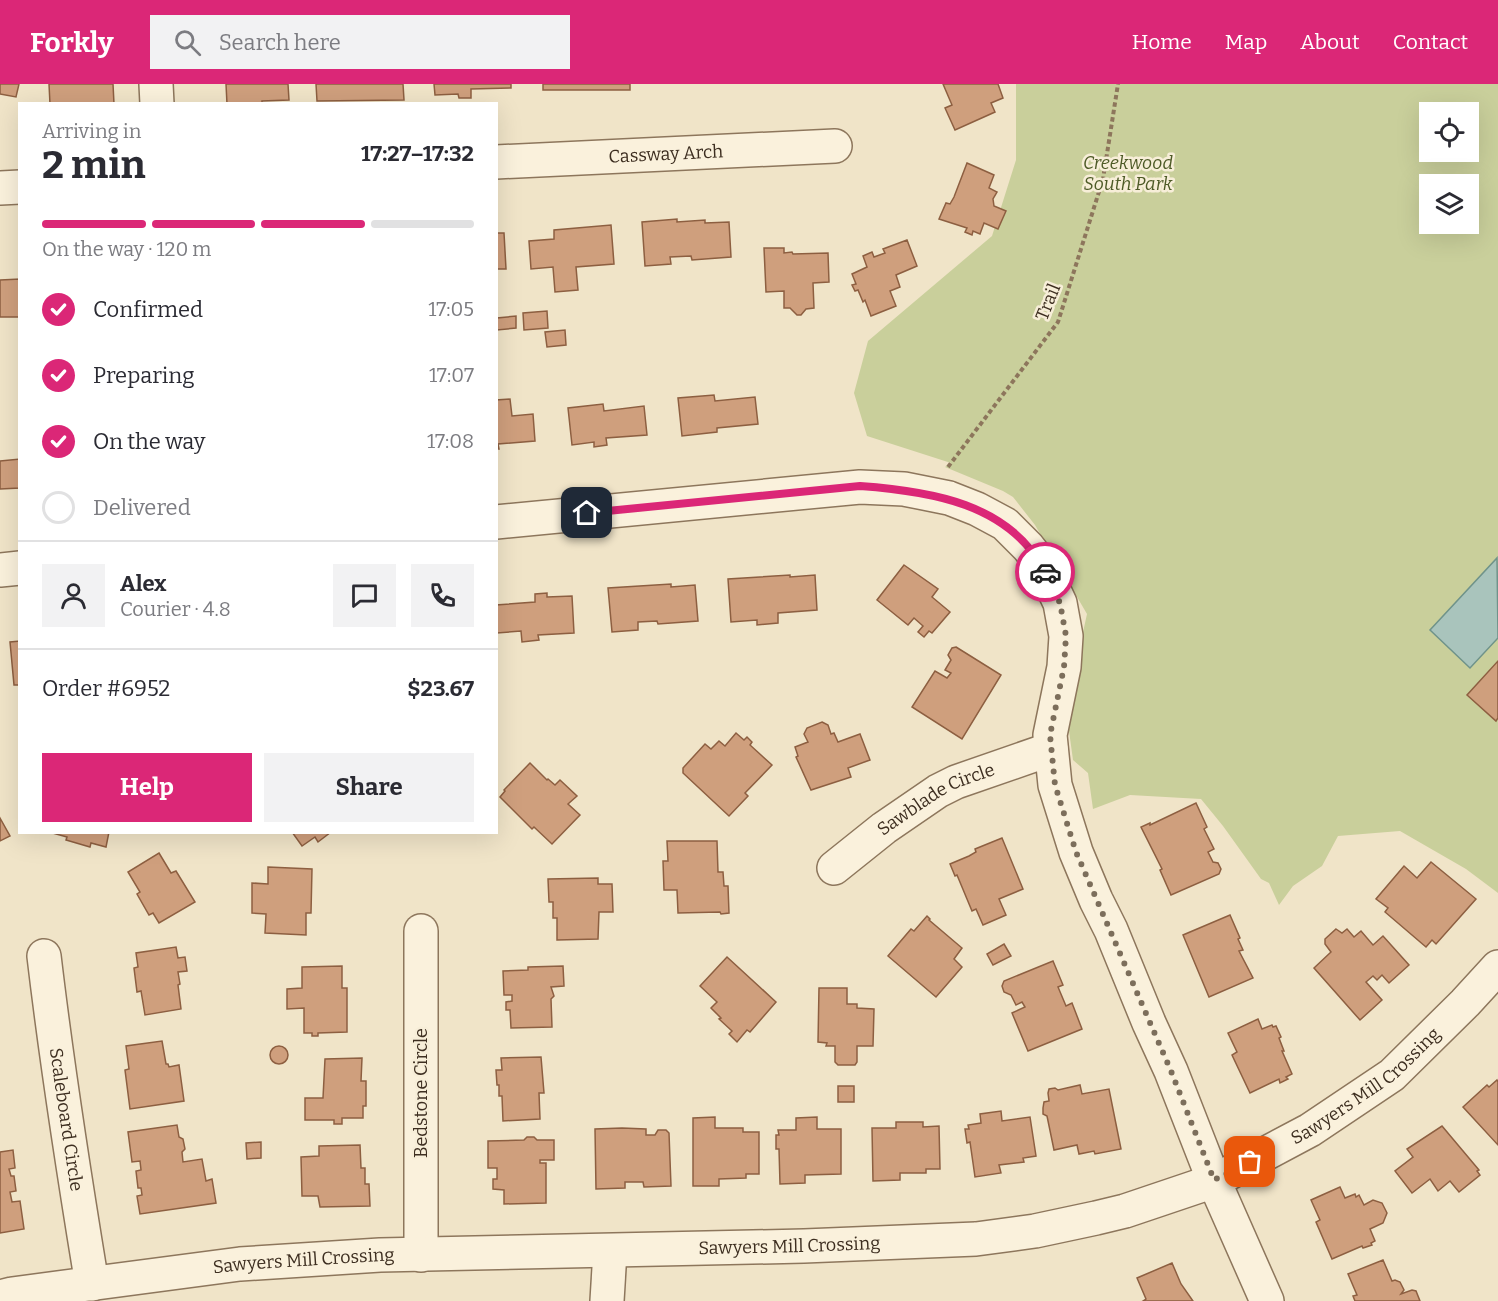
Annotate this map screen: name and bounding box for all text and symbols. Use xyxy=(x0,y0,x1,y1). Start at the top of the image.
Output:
search box xyxy=(150,15,570,69)
text: Forkly xyxy=(30,26,114,59)
icon: search xyxy=(171,26,204,59)
text: Search here xyxy=(219,29,341,56)
text: Home xyxy=(1132,29,1192,55)
text: Map xyxy=(1225,29,1267,55)
text: About xyxy=(1300,29,1360,55)
text: Contact xyxy=(1393,29,1468,55)
map controls xyxy=(1419,102,1479,234)
button: locate xyxy=(1419,102,1479,162)
text: Arriving in xyxy=(42,119,141,143)
text: 17:27–17:32 xyxy=(361,140,474,167)
street label: Cassway Arch xyxy=(608,140,724,168)
text: 2 min xyxy=(42,142,146,188)
park label: Creekwood South Park xyxy=(1083,152,1173,195)
button: layers xyxy=(1419,174,1479,234)
text: On the way · 120 m xyxy=(42,237,211,261)
street label: Trail xyxy=(1031,280,1065,324)
icon: check xyxy=(42,293,75,326)
text: Confirmed xyxy=(93,296,203,323)
text: 17:05 xyxy=(428,297,474,321)
icon: check xyxy=(42,359,75,392)
text: Preparing xyxy=(93,362,195,389)
text: 17:07 xyxy=(429,363,474,387)
icon: check xyxy=(42,425,75,458)
text: On the way xyxy=(93,428,205,455)
text: 17:08 xyxy=(427,429,474,453)
pin xyxy=(561,487,612,538)
text: Delivered xyxy=(93,494,191,521)
icon: home xyxy=(570,496,603,529)
courier xyxy=(1015,542,1075,602)
icon: car xyxy=(1029,556,1062,589)
button: person xyxy=(42,564,105,627)
button: chat xyxy=(333,564,396,627)
button: phone xyxy=(411,564,474,627)
text: Alex xyxy=(120,570,166,597)
text: Courier · 4.8 xyxy=(120,597,231,621)
text: Order #6952 xyxy=(42,675,170,702)
text: $23.67 xyxy=(407,675,474,702)
button: Help xyxy=(42,753,252,822)
button: Share xyxy=(264,753,474,822)
street label: Sawblade Circle xyxy=(873,758,997,840)
street label: Sawyers Mill Crossing xyxy=(1287,1023,1445,1149)
street label: Bedstone Circle xyxy=(410,1028,432,1158)
street label: Scaleboard Circle xyxy=(45,1046,88,1193)
pin xyxy=(1224,1136,1275,1187)
icon: bag xyxy=(1233,1145,1266,1178)
street label: Sawyers Mill Crossing xyxy=(698,1232,881,1259)
street label: Sawyers Mill Crossing xyxy=(211,1244,395,1278)

